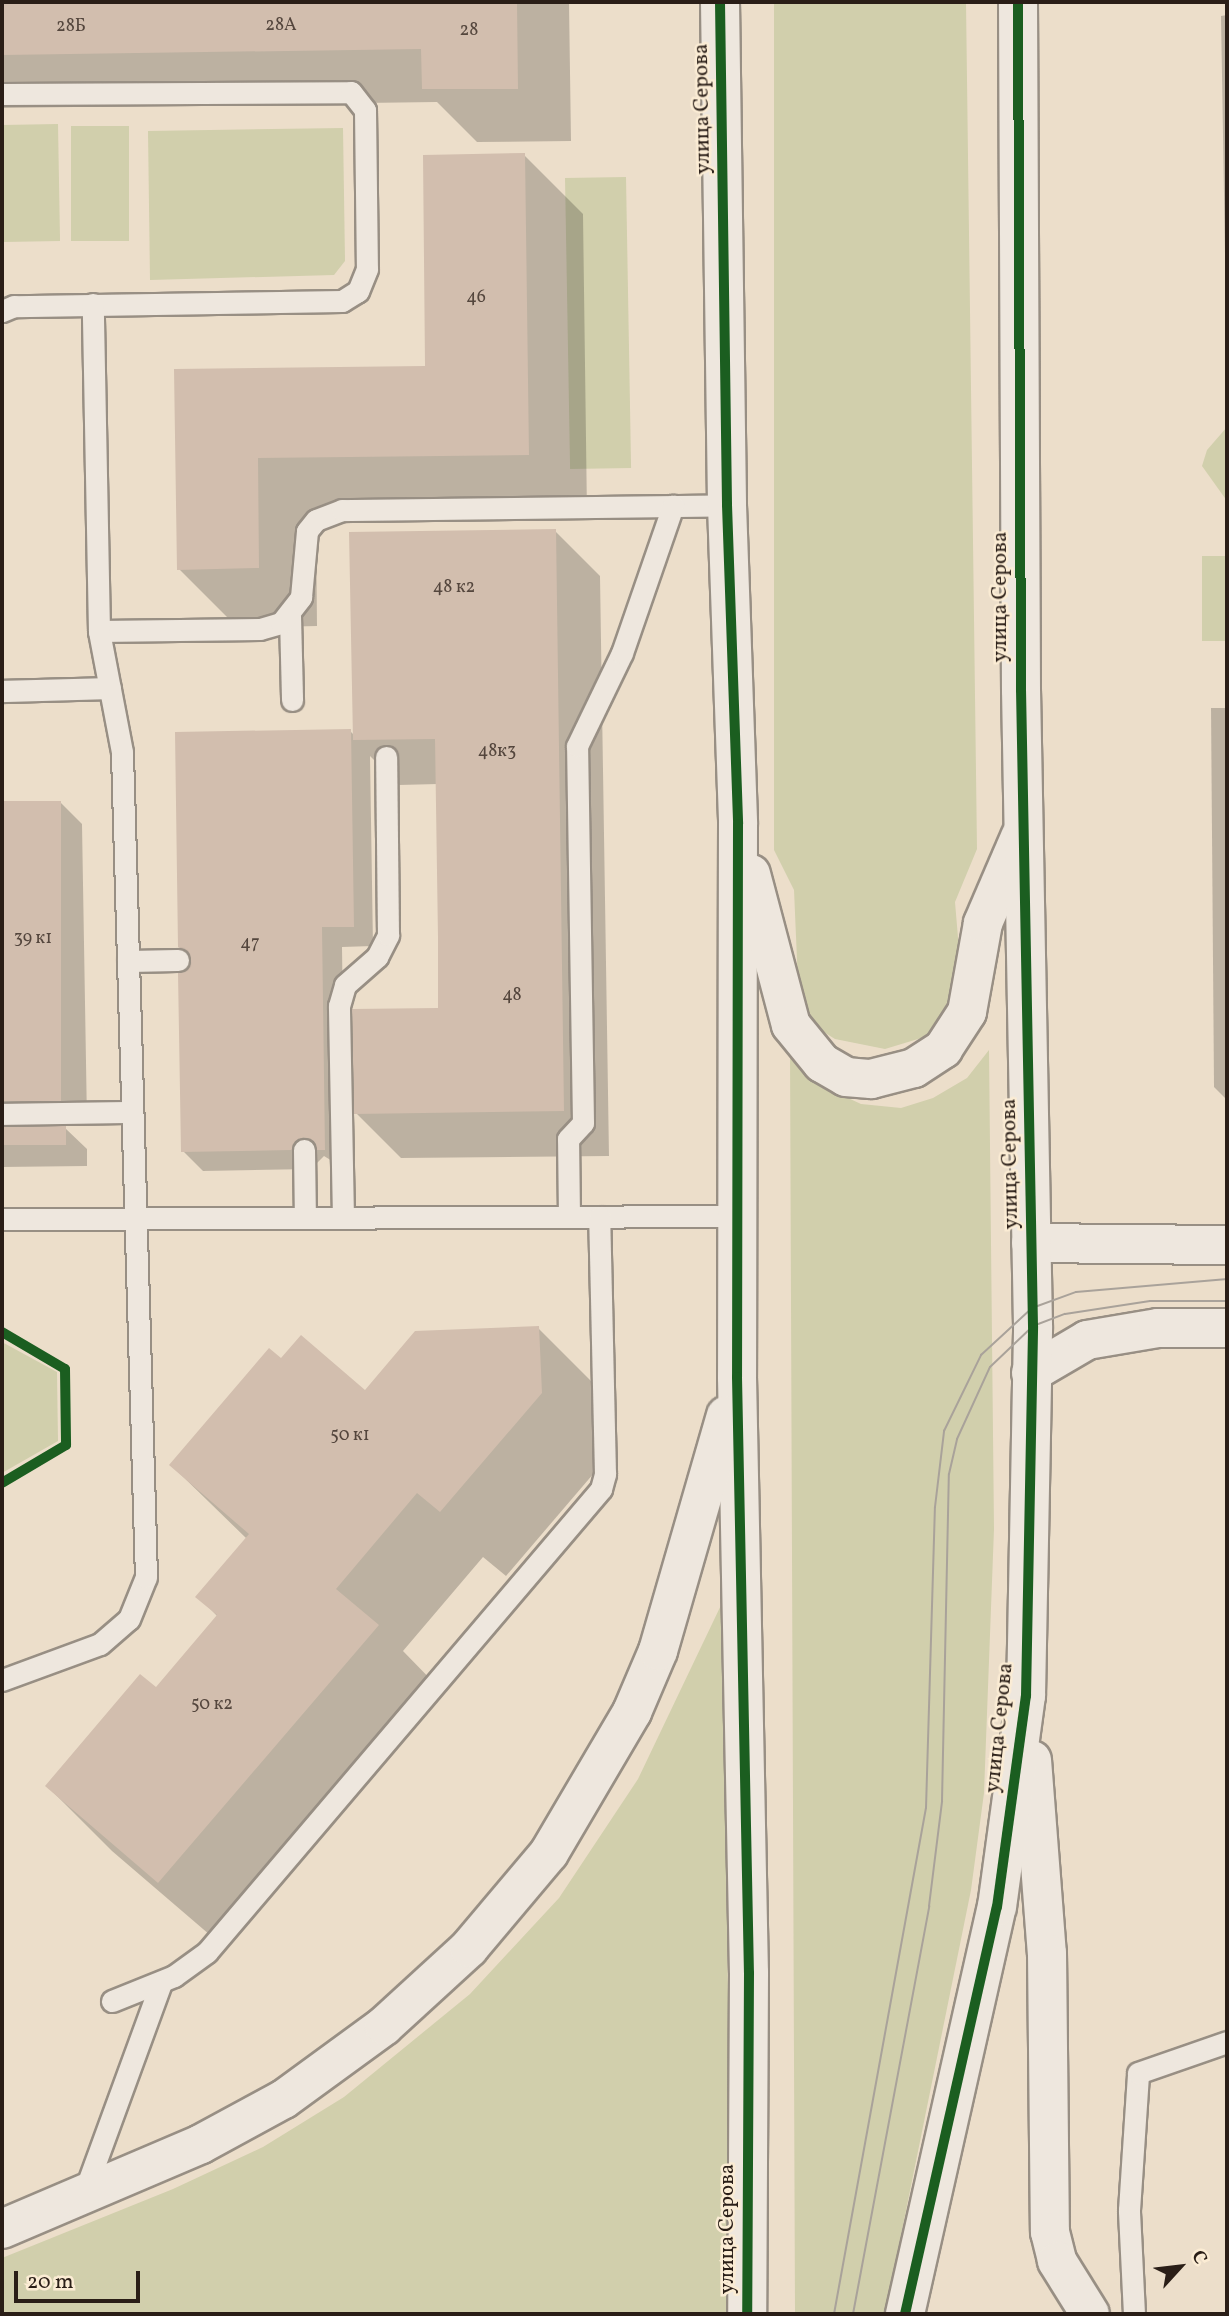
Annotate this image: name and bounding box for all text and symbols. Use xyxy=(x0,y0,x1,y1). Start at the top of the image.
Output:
house number: 28А xyxy=(265,15,297,37)
house number: 28Б xyxy=(56,16,86,38)
house number: 28 xyxy=(460,20,478,42)
street label: улица Серова xyxy=(689,43,717,175)
house number: 46 xyxy=(466,287,486,309)
street label: улица Серова xyxy=(988,532,1014,662)
house number: 48 к2 xyxy=(433,577,475,599)
house number: 48к3 xyxy=(478,741,516,763)
house number: 39 к1 xyxy=(14,928,52,950)
house number: 47 xyxy=(240,933,260,955)
house number: 48 xyxy=(502,985,522,1007)
street label: улица Серова xyxy=(997,1098,1025,1230)
house number: 50 к1 xyxy=(330,1425,370,1447)
street label: улица Серова xyxy=(981,1662,1019,1794)
house number: 50 к2 xyxy=(191,1694,233,1716)
street label: улица Серова xyxy=(715,2164,741,2294)
north arrow xyxy=(1145,2232,1215,2302)
text: С xyxy=(1184,2246,1213,2269)
scale bar xyxy=(18,2256,144,2300)
text: 20 m xyxy=(27,2268,73,2297)

